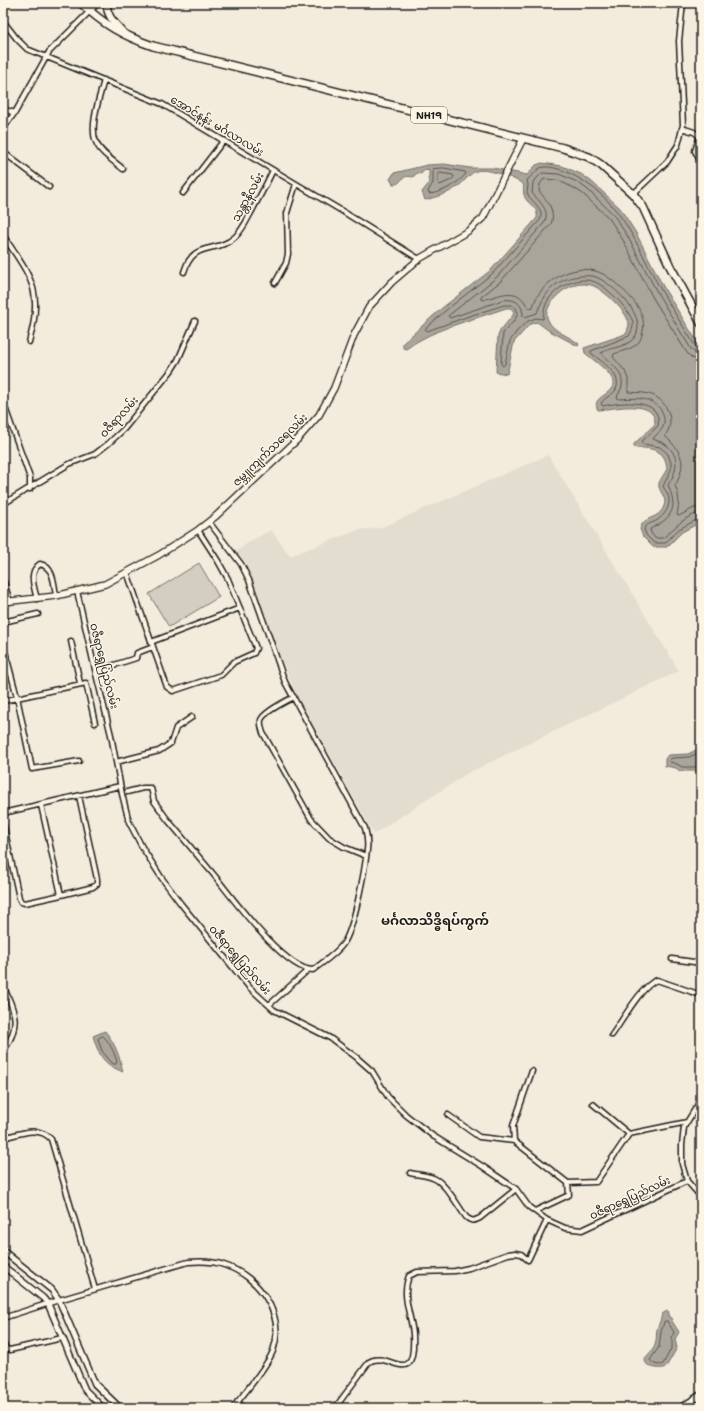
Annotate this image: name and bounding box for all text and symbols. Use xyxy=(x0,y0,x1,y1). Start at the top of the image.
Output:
street label: အောင်နန်း မင်္ဂလာလမ်း xyxy=(167,92,267,161)
road number: NH19 xyxy=(411,107,447,123)
street label: သန္တာနီလမ်း xyxy=(228,169,269,225)
street label: ဝဇီရာလမ်း xyxy=(96,393,143,442)
street label: ဇမ္ဘူကျက်သရေလမ်း xyxy=(229,410,312,490)
street label: ဝဇီရာရွှေပြည်လမ်း xyxy=(85,622,122,711)
district label: မင်္ဂလာသိဒ္ဓိရပ်ကွက် xyxy=(381,911,489,931)
street label: ဝဇီရာရွှေပြည်လမ်း xyxy=(205,922,275,999)
street label: ဝဇီရာရွှေပြည်လမ်း xyxy=(587,1173,673,1224)

